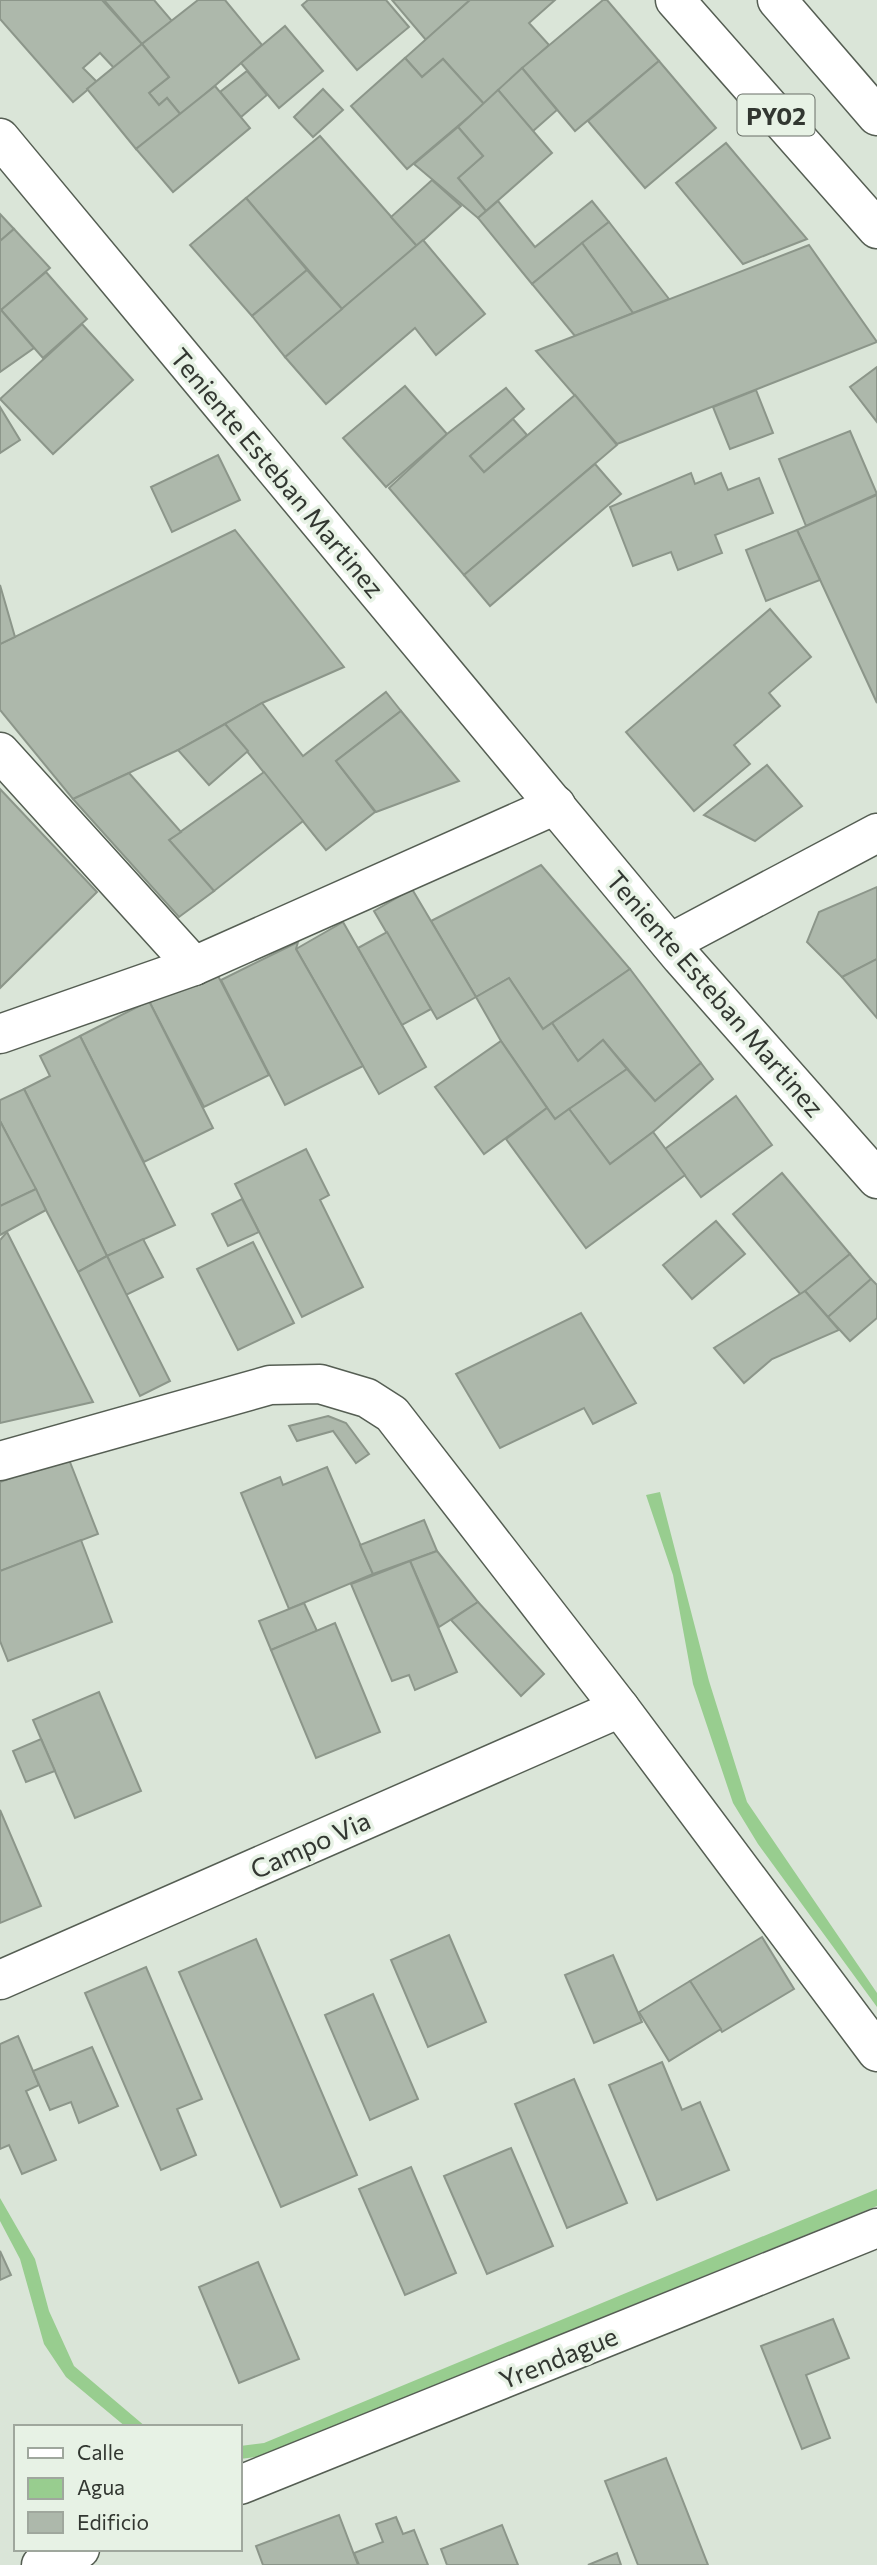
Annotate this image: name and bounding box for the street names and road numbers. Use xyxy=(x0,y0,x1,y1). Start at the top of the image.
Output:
road number: PY02 xyxy=(738,94,814,135)
street label: Teniente Esteban Martinez xyxy=(165,341,391,603)
street label: Teniente Esteban Martinez xyxy=(601,864,831,1122)
street label: Campo Via xyxy=(245,1804,375,1884)
street label: Yrendague xyxy=(494,2319,622,2395)

